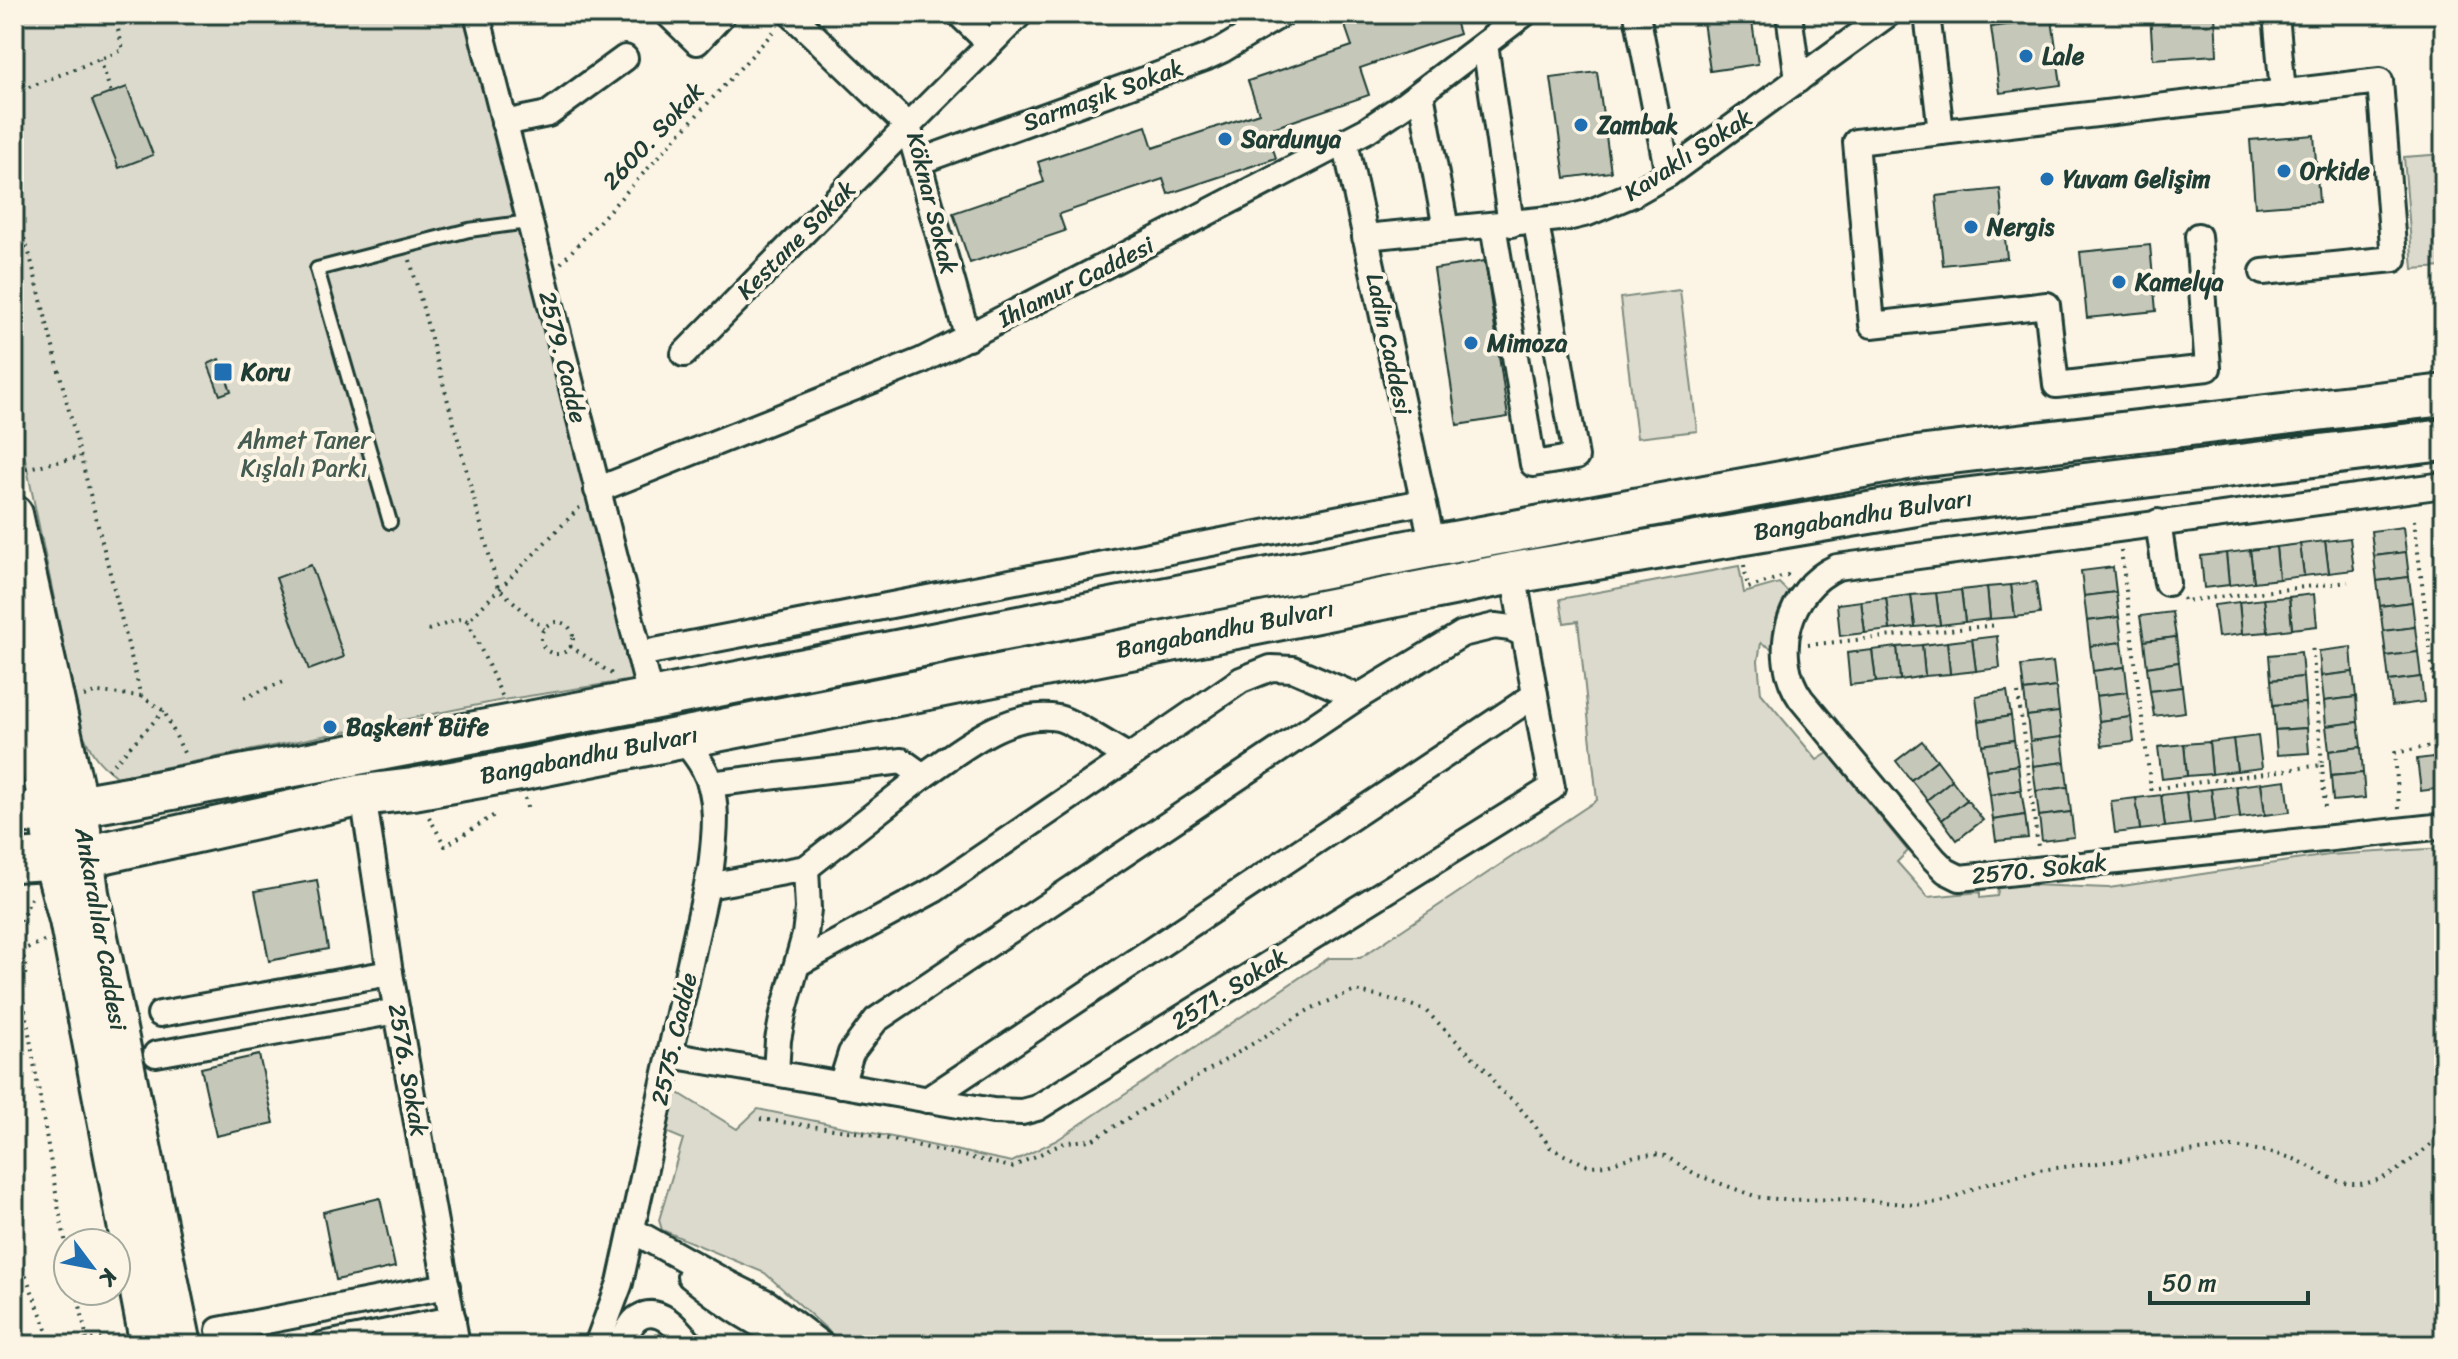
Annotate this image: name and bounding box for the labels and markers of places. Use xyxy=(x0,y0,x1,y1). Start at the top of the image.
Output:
place label: Lale xyxy=(2042,35,2085,77)
marker: Lale xyxy=(2017,47,2035,65)
place label: Zambak xyxy=(1596,104,1678,146)
marker: Zambak xyxy=(1572,116,1590,134)
place label: Sardunya xyxy=(1240,118,1342,160)
marker: Sardunya xyxy=(1216,130,1234,148)
place label: Orkide xyxy=(2300,150,2370,192)
place label: Yuvam Gelişim xyxy=(2063,158,2211,200)
marker: Orkide xyxy=(2275,162,2293,180)
marker: Yuvam Gelişim xyxy=(2038,170,2056,188)
place label: Nergis xyxy=(1986,206,2056,248)
marker: Nergis xyxy=(1962,218,1980,236)
place label: Kamelya xyxy=(2134,261,2225,303)
marker: Kamelya xyxy=(2110,273,2128,291)
place label: Mimoza xyxy=(1486,322,1568,364)
marker: Mimoza xyxy=(1462,334,1480,352)
place label: Koru xyxy=(240,351,292,393)
marker: Koru xyxy=(212,361,234,383)
place label: Başkent Büfe xyxy=(346,706,490,748)
marker: Başkent Büfe xyxy=(321,718,339,736)

